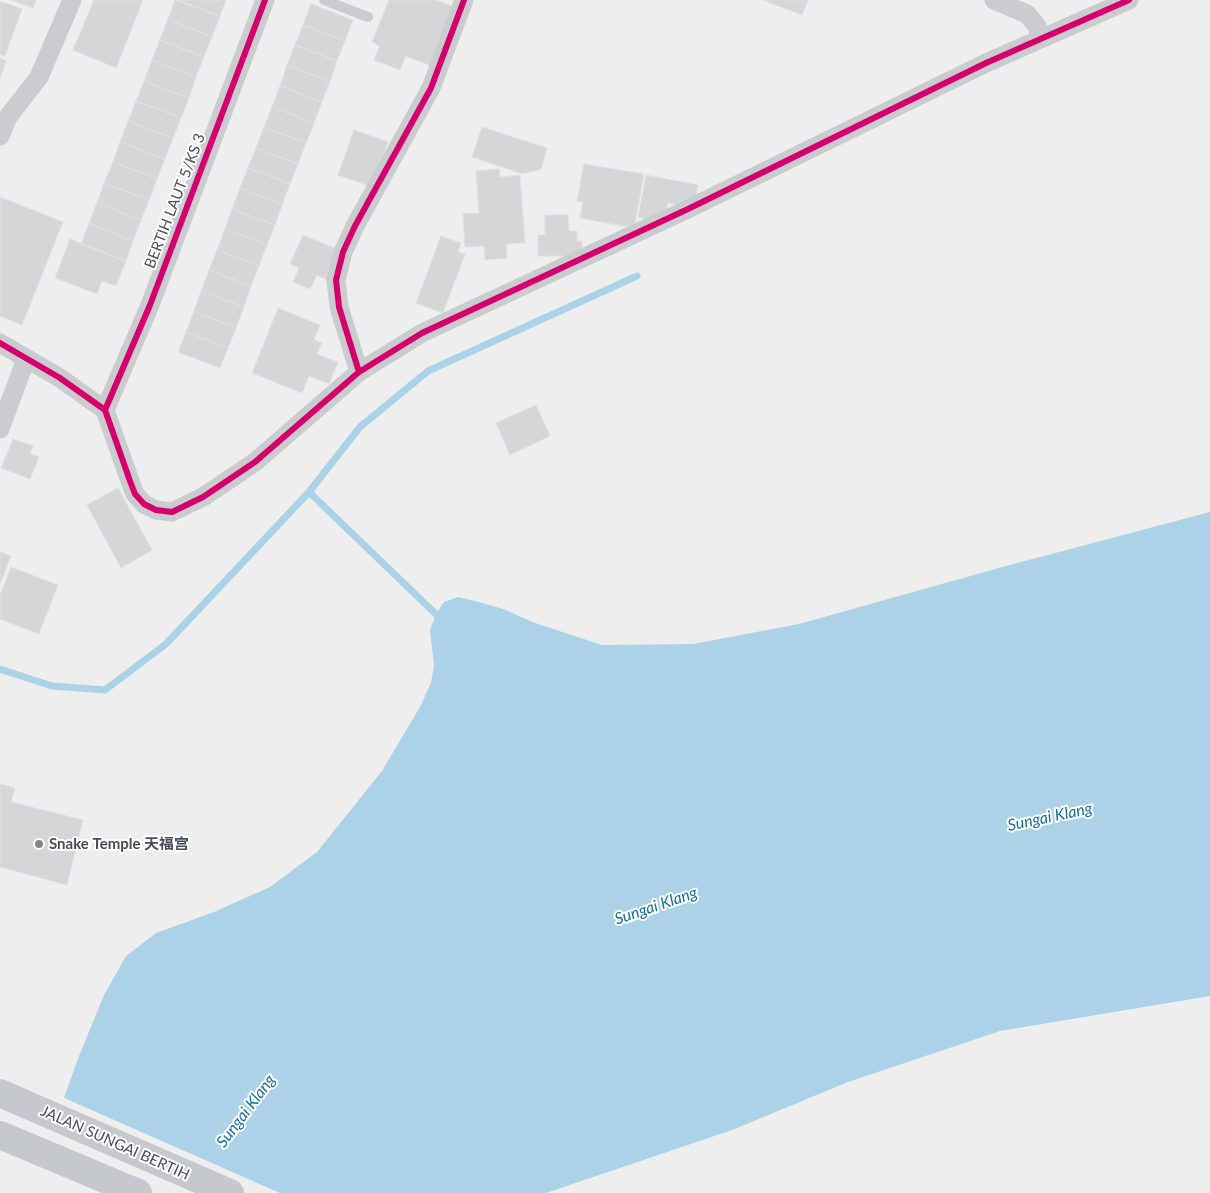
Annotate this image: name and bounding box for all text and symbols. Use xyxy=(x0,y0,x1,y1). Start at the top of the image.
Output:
street label: BERTIH LAUT 5/KS 3 xyxy=(141,131,209,271)
water label: Sungai Klang xyxy=(1006,799,1094,835)
place label: Snake Temple 天福宫 xyxy=(49,835,189,853)
marker: Snake Temple 天福宫 xyxy=(33,838,45,850)
water label: Sungai Klang xyxy=(612,883,700,929)
water label: Sungai Klang xyxy=(212,1071,280,1151)
street label: JALAN SUNGAI BERTIH xyxy=(38,1102,192,1184)

